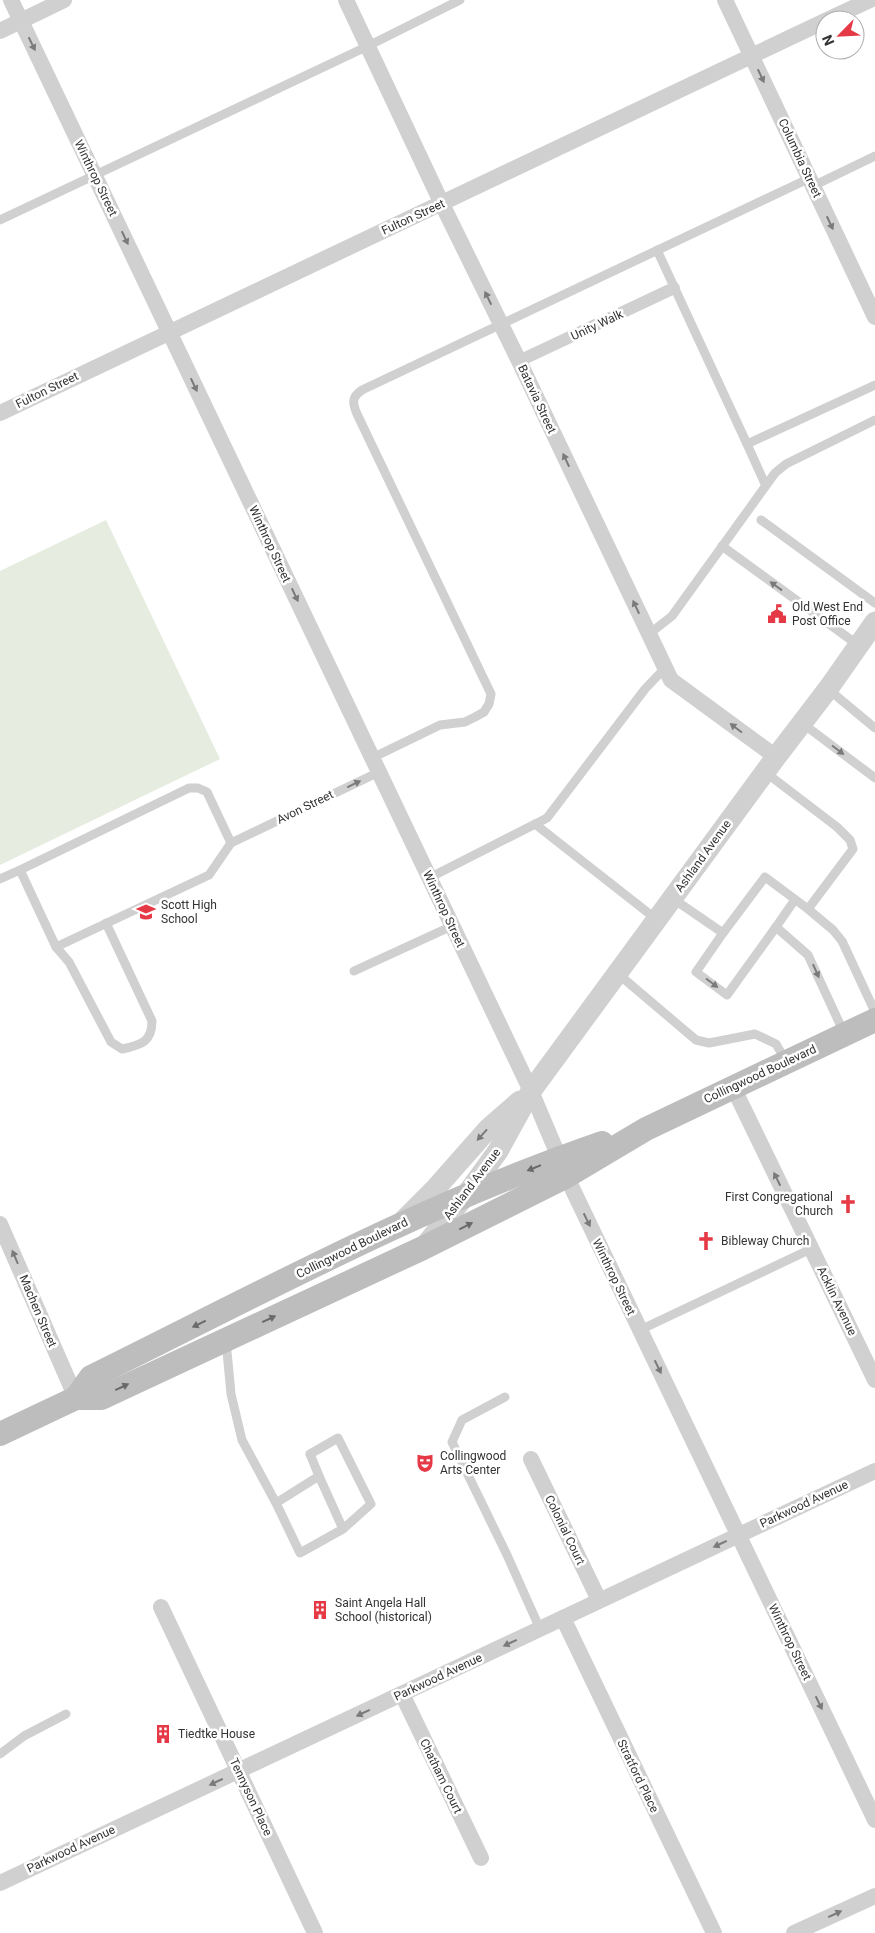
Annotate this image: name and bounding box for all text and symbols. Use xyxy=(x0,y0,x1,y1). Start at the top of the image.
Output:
north arrow xyxy=(815,10,865,60)
text: N xyxy=(819,33,837,48)
one-way arrow xyxy=(28,37,36,51)
one-way arrow xyxy=(757,69,765,83)
street label: Columbia Street xyxy=(776,116,824,200)
street label: Winthrop Street xyxy=(72,138,120,218)
street label: Fulton Street xyxy=(379,196,447,238)
one-way arrow xyxy=(827,216,835,230)
one-way arrow xyxy=(121,231,129,245)
one-way arrow xyxy=(484,291,492,305)
street label: Unity Walk xyxy=(569,306,626,343)
street label: Batavia Street xyxy=(515,362,559,436)
street label: Fulton Street xyxy=(13,369,81,411)
one-way arrow xyxy=(191,378,199,392)
one-way arrow xyxy=(562,453,570,467)
street label: Winthrop Street xyxy=(246,503,294,585)
one-way arrow xyxy=(770,580,783,591)
one-way arrow xyxy=(290,587,299,602)
one-way arrow xyxy=(632,600,640,614)
place label: Old West End Post Office xyxy=(792,600,863,628)
public building icon: Old West End Post Office xyxy=(766,603,788,625)
one-way arrow xyxy=(730,723,743,734)
one-way arrow xyxy=(831,745,845,755)
one-way arrow xyxy=(347,780,361,788)
street label: Avon Street xyxy=(274,787,336,827)
street label: Ashland Avenue xyxy=(672,817,734,895)
street label: Winthrop Street xyxy=(420,868,468,950)
place label: Scott High School xyxy=(161,898,217,926)
school or university icon: Scott High School xyxy=(135,901,157,923)
one-way arrow xyxy=(812,964,820,978)
one-way arrow xyxy=(705,978,719,988)
street label: Collingwood Boulevard xyxy=(702,1042,818,1106)
one-way arrow xyxy=(477,1129,488,1142)
street label: Ashland Avenue xyxy=(441,1146,503,1222)
one-way arrow xyxy=(526,1165,541,1172)
one-way arrow xyxy=(773,1171,781,1186)
place label: First Congregational Church xyxy=(725,1190,833,1218)
church icon: First Congregational Church xyxy=(837,1193,859,1215)
one-way arrow xyxy=(584,1213,592,1227)
street label: Collingwood Boulevard xyxy=(294,1215,410,1281)
one-way arrow xyxy=(459,1222,473,1230)
church icon: Bibleway Church xyxy=(695,1230,717,1252)
place label: Bibleway Church xyxy=(721,1234,809,1248)
street label: Winthrop Street xyxy=(590,1237,638,1317)
one-way arrow xyxy=(10,1250,18,1264)
street label: Acklin Avenue xyxy=(814,1264,860,1338)
street label: Machen Street xyxy=(16,1273,60,1349)
one-way arrow xyxy=(262,1314,277,1323)
one-way arrow xyxy=(192,1320,206,1328)
one-way arrow xyxy=(654,1360,662,1374)
one-way arrow xyxy=(115,1383,129,1391)
place label: Collingwood Arts Center xyxy=(440,1449,506,1477)
theatre icon: Collingwood Arts Center xyxy=(414,1452,436,1474)
street label: Parkwood Avenue xyxy=(758,1477,850,1531)
street label: Colonial Court xyxy=(542,1493,588,1567)
one-way arrow xyxy=(713,1540,727,1548)
place label: Saint Angela Hall School (historical) xyxy=(335,1596,432,1624)
building icon: Saint Angela Hall School (historical) xyxy=(309,1599,331,1621)
street label: Winthrop Street xyxy=(766,1602,814,1682)
one-way arrow xyxy=(503,1640,517,1648)
street label: Parkwood Avenue xyxy=(392,1650,484,1704)
one-way arrow xyxy=(815,1695,823,1710)
one-way arrow xyxy=(356,1709,370,1717)
building icon: Tiedtke House xyxy=(152,1723,174,1745)
place label: Tiedtke House xyxy=(178,1727,255,1741)
street label: Chatham Court xyxy=(417,1736,465,1816)
street label: Stratford Place xyxy=(614,1737,662,1815)
street label: Tennyson Place xyxy=(227,1756,275,1838)
one-way arrow xyxy=(209,1778,223,1786)
street label: Parkwood Avenue xyxy=(25,1822,117,1876)
one-way arrow xyxy=(828,1910,842,1918)

